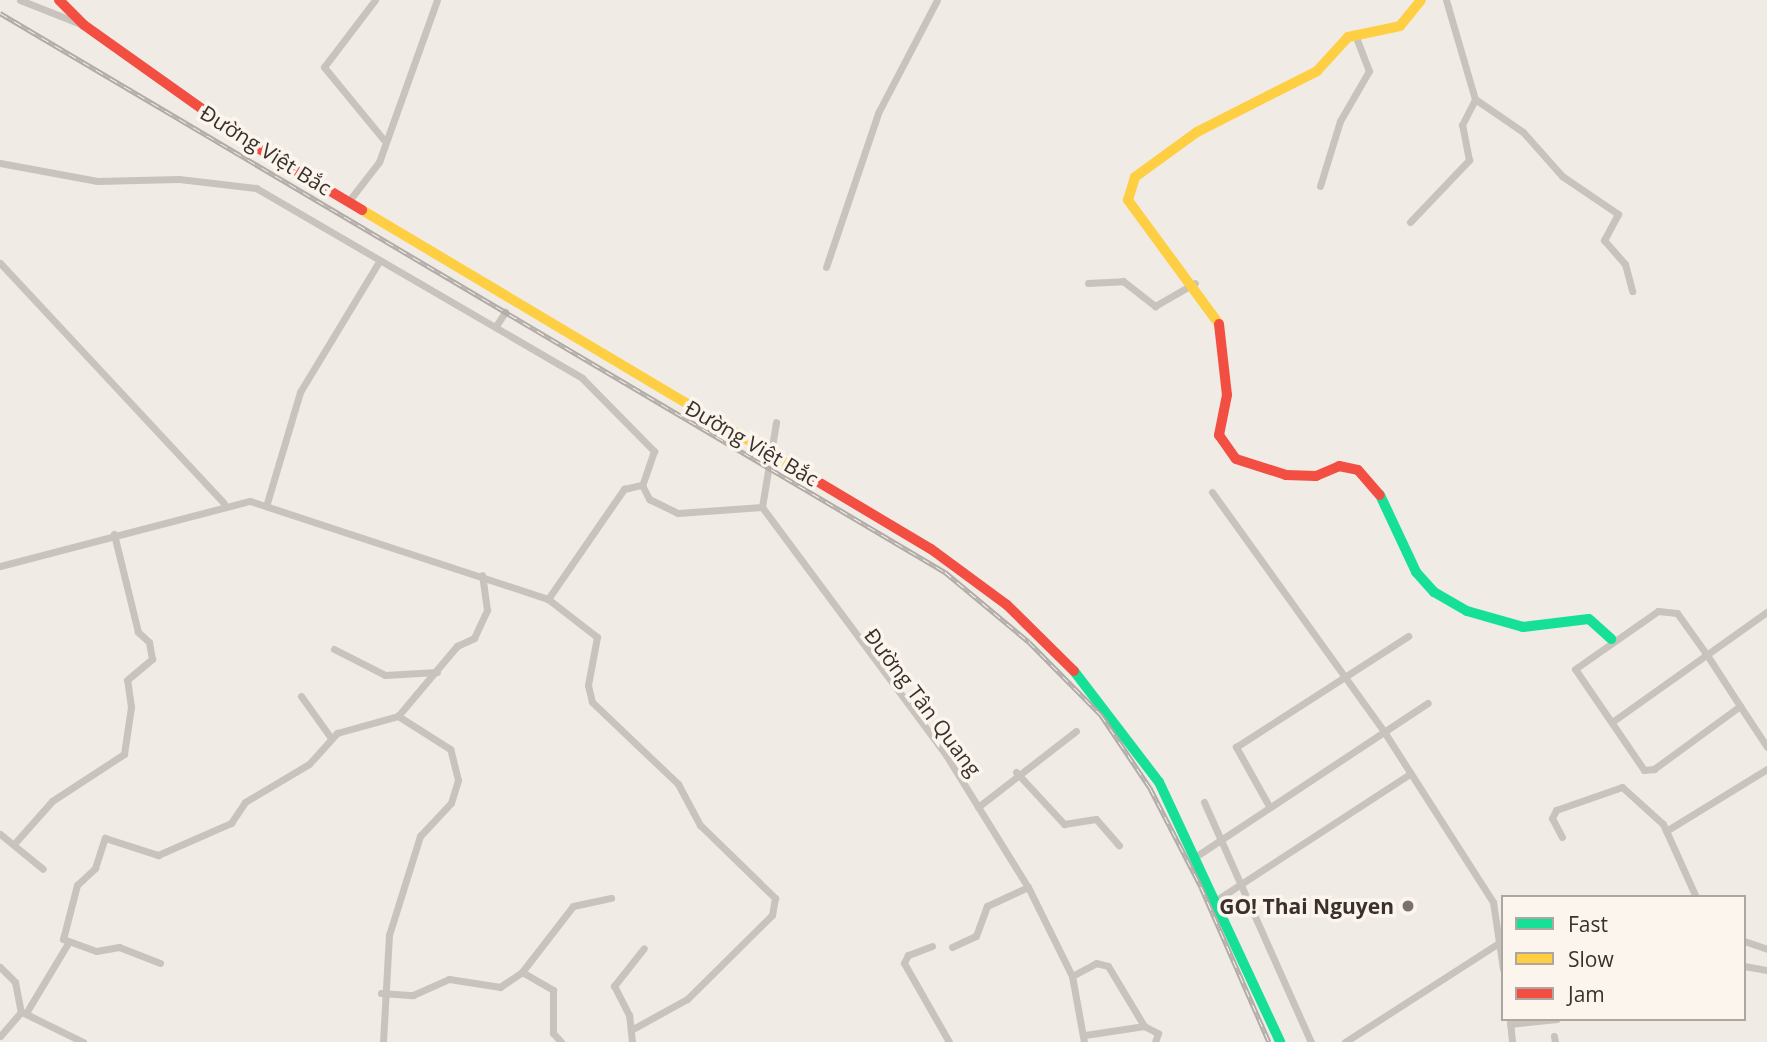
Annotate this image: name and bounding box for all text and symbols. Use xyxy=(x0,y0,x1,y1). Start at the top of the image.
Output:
street label: Đường Việt Bắc xyxy=(196,100,336,200)
street label: Đường Việt Bắc xyxy=(681,395,823,491)
street label: Đường Tân Quang xyxy=(859,623,987,781)
place label: GO! Thai Nguyen xyxy=(1219,893,1394,919)
legend xyxy=(1501,895,1746,1021)
marker: GO! Thai Nguyen xyxy=(1400,898,1416,914)
text: Fast xyxy=(1568,910,1608,938)
text: Slow xyxy=(1568,945,1614,973)
text: Jam xyxy=(1568,980,1605,1008)

